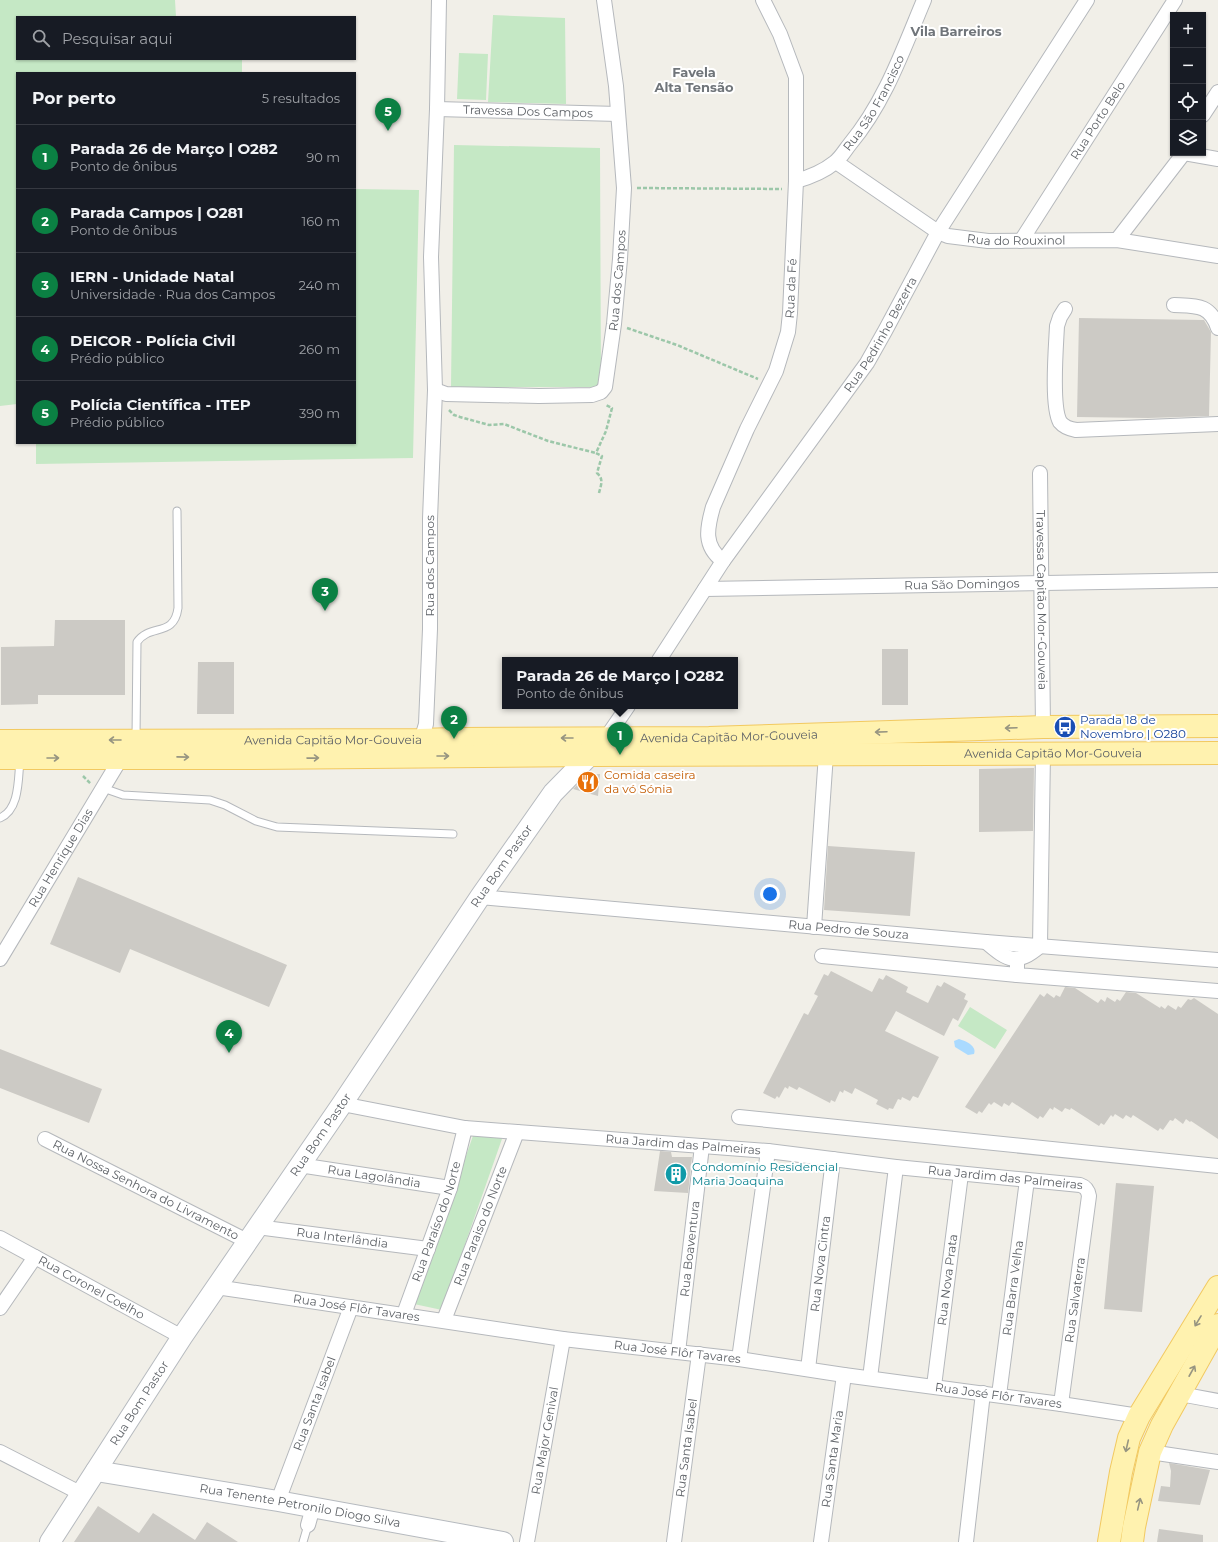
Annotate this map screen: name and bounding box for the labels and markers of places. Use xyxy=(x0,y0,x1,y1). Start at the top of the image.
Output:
pin: 5 xyxy=(375,98,401,131)
pin: 3 xyxy=(312,578,338,611)
pin: 2 xyxy=(441,706,467,739)
place label: Parada 18 de Novembro | O280 xyxy=(1080,712,1186,741)
bus stop icon: Parada 18 de Novembro | O280 xyxy=(1052,714,1078,740)
pin: 1 xyxy=(607,722,633,755)
place label: Comida caseira da vó Sónia xyxy=(604,767,696,796)
restaurant icon: Comida caseira da vó Sónia xyxy=(575,769,601,795)
pin: 4 xyxy=(216,1020,242,1053)
place label: Condomínio Residencial Maria Joaquina xyxy=(692,1159,838,1188)
building icon: Condomínio Residencial Maria Joaquina xyxy=(663,1161,689,1187)

